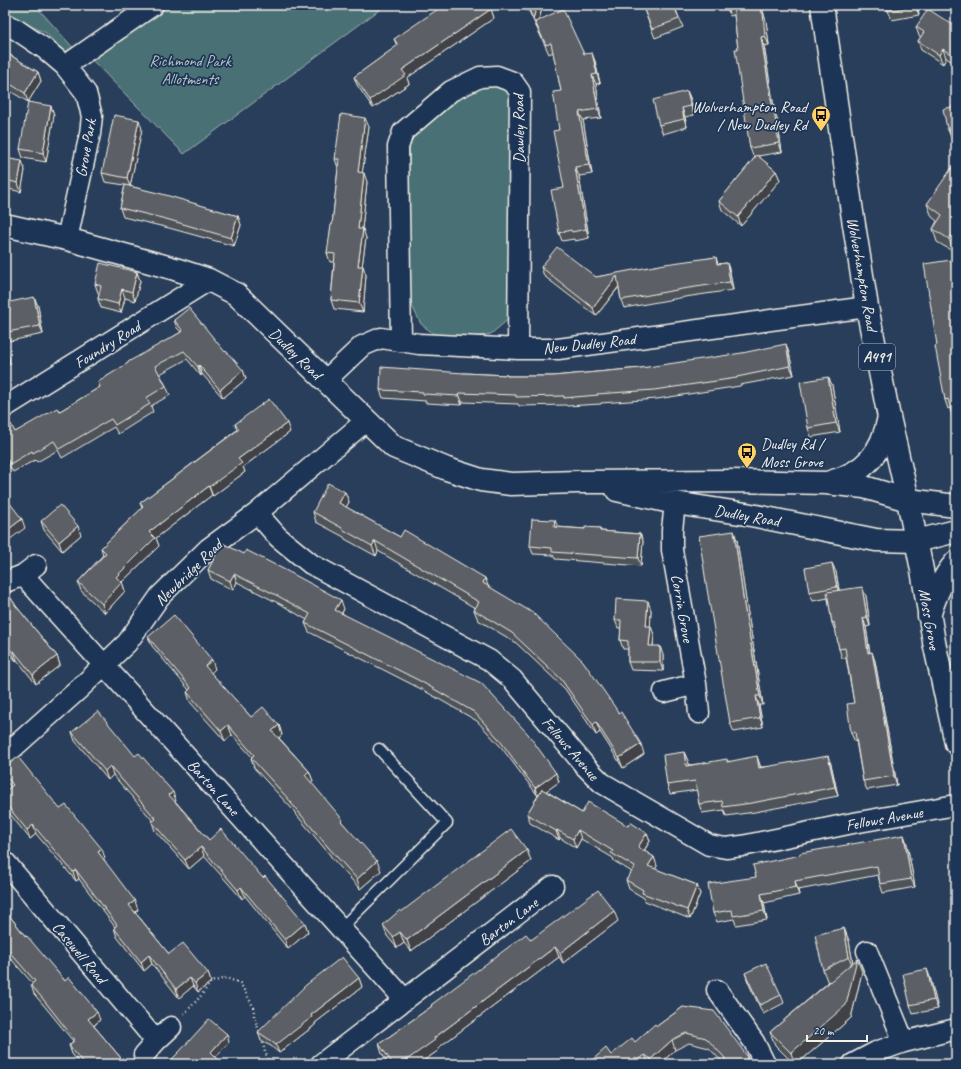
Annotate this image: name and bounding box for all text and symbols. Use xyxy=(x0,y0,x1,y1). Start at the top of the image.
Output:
park label: Richmond Park Allotments xyxy=(149,51,232,89)
street label: Dawley Road xyxy=(508,92,530,164)
place label: Wolverhampton Road / New Dudley Rd xyxy=(692,97,810,135)
bus stop icon: Wolverhampton Road / New Dudley Rd xyxy=(810,104,832,132)
street label: Grove Park xyxy=(71,117,101,179)
street label: Wolverhampton Road xyxy=(842,216,882,335)
street label: Foundry Road xyxy=(71,315,146,373)
street label: Dudley Road xyxy=(265,324,328,386)
street label: New Dudley Road xyxy=(542,329,639,359)
road number: A491 xyxy=(859,344,895,370)
place label: Dudley Rd / Moss Grove xyxy=(761,434,827,472)
bus stop icon: Dudley Rd / Moss Grove xyxy=(736,441,758,469)
street label: Dudley Road xyxy=(713,500,784,532)
street label: Newbridge Road xyxy=(151,534,229,610)
street label: Corrin Grove xyxy=(666,573,698,645)
street label: Moss Grove xyxy=(914,587,945,653)
street label: Fellows Avenue xyxy=(537,713,605,786)
street label: Barton Lane xyxy=(183,755,245,821)
street label: Fellows Avenue xyxy=(844,802,926,836)
street label: Barton Lane xyxy=(475,892,544,951)
street label: Casewell Road xyxy=(48,918,113,990)
scale bar xyxy=(807,1017,867,1043)
text: 20 m xyxy=(813,1023,835,1039)

